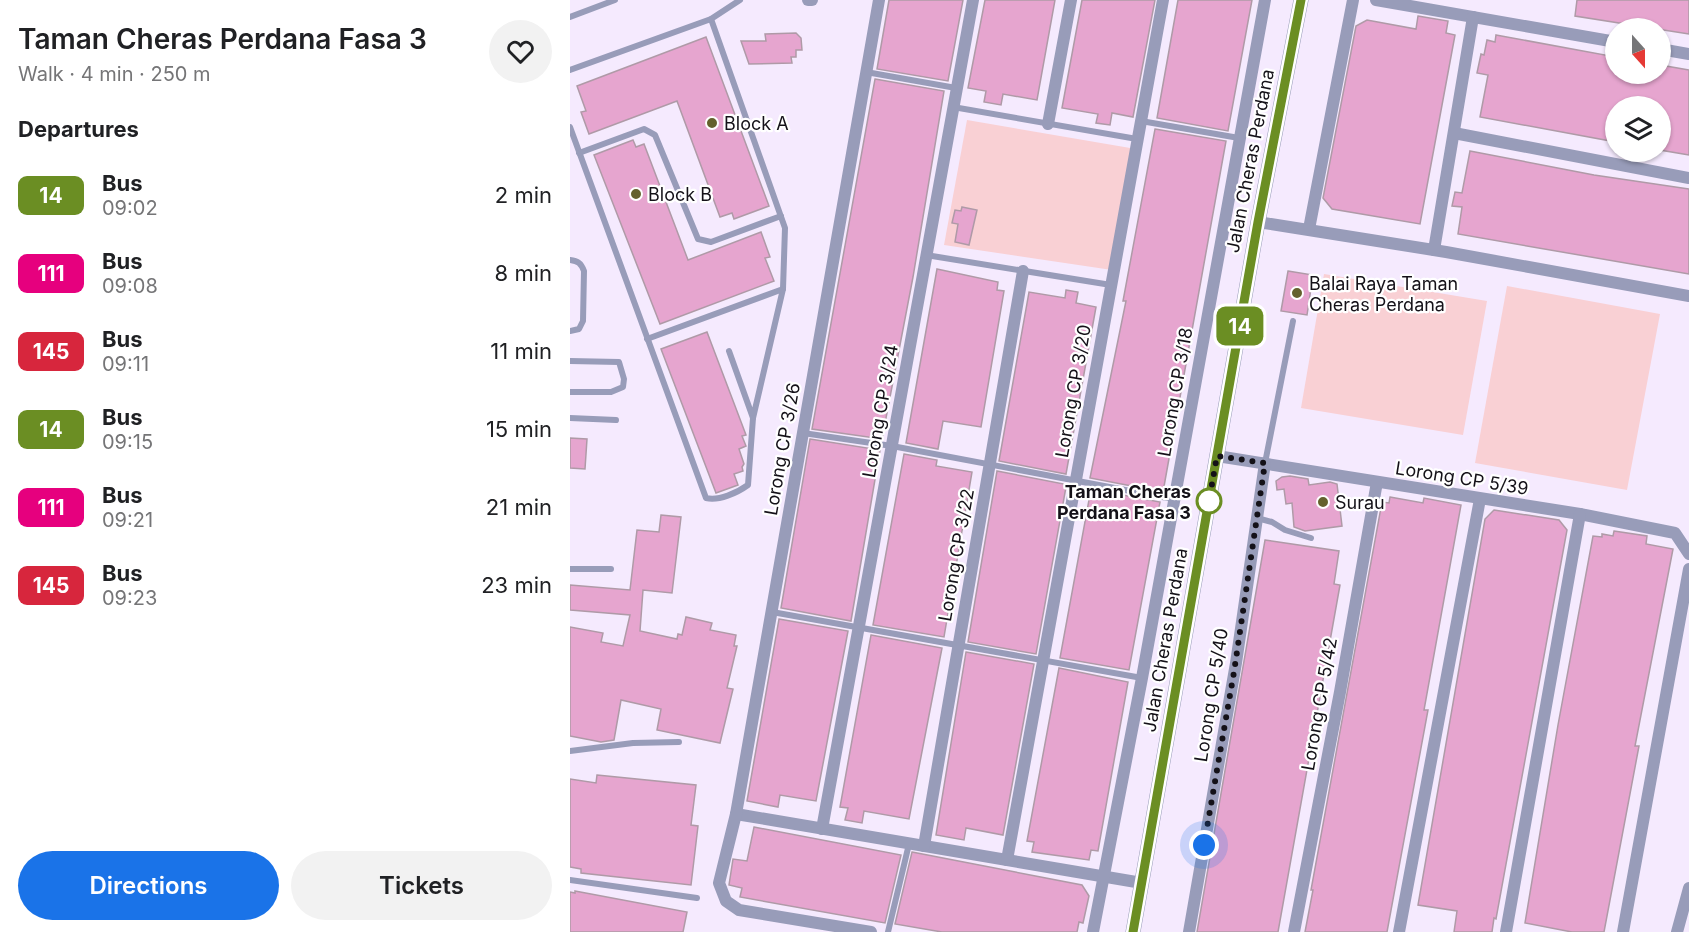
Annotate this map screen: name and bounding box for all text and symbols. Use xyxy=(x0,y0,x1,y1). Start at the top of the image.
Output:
north arrow xyxy=(1605,18,1671,84)
map controls xyxy=(1605,18,1671,162)
button: heart xyxy=(489,20,552,83)
text: Taman Cheras Perdana Fasa 3 xyxy=(18,22,427,56)
text: Walk · 4 min · 250 m xyxy=(18,62,211,86)
street label: Jalan Cheras Perdana xyxy=(1222,67,1278,255)
button: layers xyxy=(1605,96,1671,162)
place label: Block A xyxy=(724,113,789,134)
text: Departures xyxy=(18,116,139,142)
marker: Block A xyxy=(705,116,719,130)
text: Bus xyxy=(102,170,143,196)
text: 2 min xyxy=(495,182,552,208)
text: 14 xyxy=(39,183,63,208)
place label: Block B xyxy=(648,184,712,205)
marker: Block B xyxy=(629,187,643,201)
text: 09:02 xyxy=(102,196,158,220)
text: Bus xyxy=(102,248,143,274)
text: 8 min xyxy=(495,260,552,286)
text: 111 xyxy=(37,261,65,286)
place label: Balai Raya Taman Cheras Perdana xyxy=(1309,273,1458,315)
text: 09:08 xyxy=(102,274,158,298)
marker: Balai Raya Taman Cheras Perdana xyxy=(1290,286,1304,300)
line badge: 14 xyxy=(1213,306,1267,346)
text: 14 xyxy=(1228,314,1252,339)
street label: Lorong CP 3/20 xyxy=(1051,323,1095,459)
text: Bus xyxy=(102,326,143,352)
street label: Lorong CP 3/18 xyxy=(1153,326,1197,458)
text: 11 min xyxy=(490,338,552,364)
text: 145 xyxy=(33,339,69,364)
street label: Lorong CP 3/24 xyxy=(858,343,902,479)
text: 09:11 xyxy=(102,352,149,376)
street label: Lorong CP 3/26 xyxy=(760,381,804,517)
text: Bus xyxy=(102,404,143,430)
text: 15 min xyxy=(486,416,552,442)
text: 14 xyxy=(39,417,63,442)
text: 09:15 xyxy=(102,430,153,454)
street label: Lorong CP 5/39 xyxy=(1394,457,1530,499)
place label: Taman Cheras Perdana Fasa 3 xyxy=(1057,481,1191,523)
text: Bus xyxy=(102,482,143,508)
street label: Lorong CP 3/22 xyxy=(934,487,978,623)
marker: Taman Cheras Perdana Fasa 3 xyxy=(1196,488,1222,514)
place label: Surau xyxy=(1335,492,1385,513)
text: 21 min xyxy=(486,494,552,520)
text: 111 xyxy=(37,495,65,520)
marker: Surau xyxy=(1316,495,1330,509)
text: 09:21 xyxy=(102,508,153,532)
street label: Jalan Cheras Perdana xyxy=(1138,546,1192,734)
text: Bus xyxy=(102,560,143,586)
text: 23 min xyxy=(481,572,552,598)
text: 145 xyxy=(33,573,69,598)
text: 09:23 xyxy=(102,586,157,610)
street label: Lorong CP 5/40 xyxy=(1190,627,1232,763)
street label: Lorong CP 5/42 xyxy=(1297,636,1341,772)
your location xyxy=(1189,830,1219,860)
button: Directions xyxy=(18,851,279,920)
button: Tickets xyxy=(291,851,552,920)

